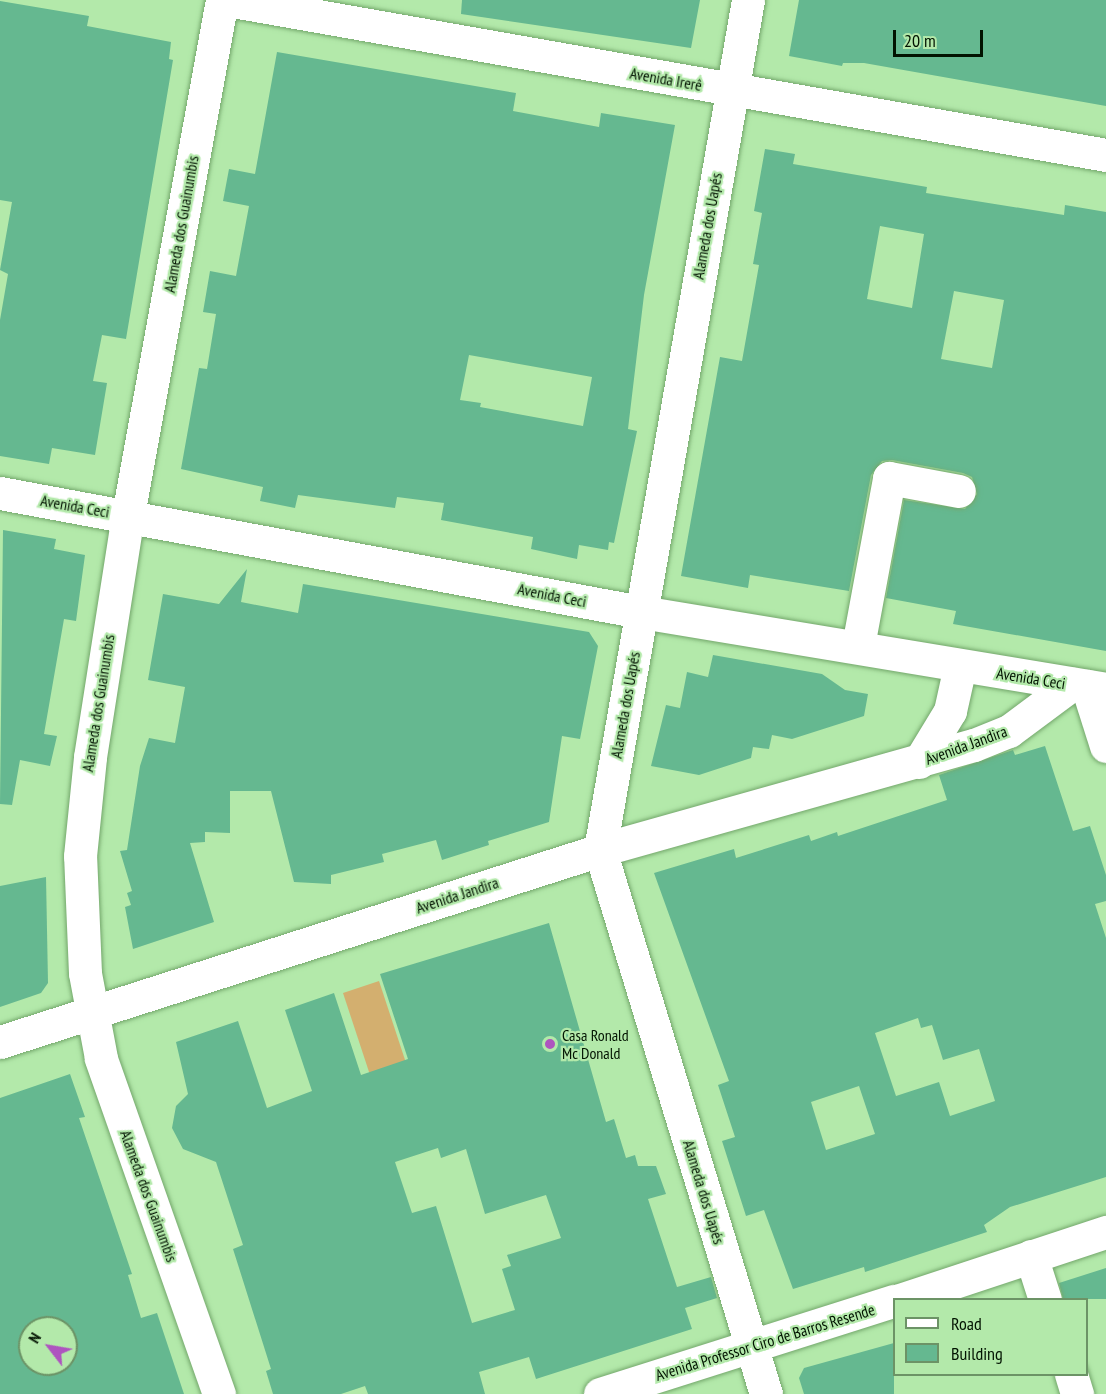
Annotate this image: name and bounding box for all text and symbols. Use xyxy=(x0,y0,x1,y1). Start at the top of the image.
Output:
scale bar xyxy=(896,18,986,56)
text: 20 m xyxy=(904,29,936,52)
street label: Avenida Irerê xyxy=(628,63,704,95)
street label: Alameda dos Guainumbis xyxy=(159,154,203,294)
street label: Alameda dos Uapés xyxy=(688,171,726,281)
street label: Avenida Ceci xyxy=(39,491,111,521)
street label: Avenida Ceci xyxy=(516,579,588,611)
street label: Alameda dos Guainumbis xyxy=(78,633,118,773)
street label: Alameda dos Uapés xyxy=(606,650,644,760)
street label: Avenida Ceci xyxy=(995,663,1067,693)
street label: Avenida Jandira xyxy=(923,721,1009,769)
street label: Avenida Jandira xyxy=(413,873,501,917)
place label: Casa Ronald Mc Donald xyxy=(562,1025,629,1063)
marker: Casa Ronald Mc Donald xyxy=(543,1037,557,1051)
street label: Alameda dos Guainumbis xyxy=(116,1127,182,1265)
street label: Alameda dos Uapés xyxy=(679,1138,729,1246)
legend xyxy=(893,1298,1088,1376)
street label: Avenida Professor Ciro de Barros Resende xyxy=(653,1299,877,1385)
text: Road xyxy=(951,1312,982,1335)
north arrow xyxy=(18,1316,78,1376)
text: N xyxy=(23,1329,45,1347)
text: Building xyxy=(951,1342,1003,1365)

